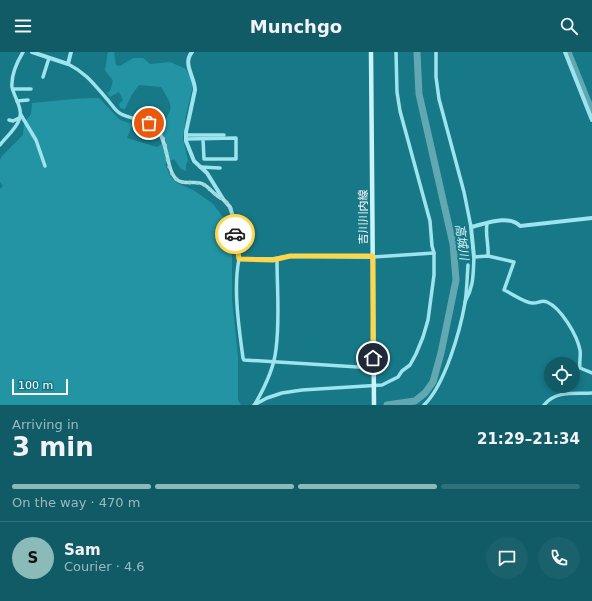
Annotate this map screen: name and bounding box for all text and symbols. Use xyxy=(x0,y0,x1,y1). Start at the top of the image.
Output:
icon: menu xyxy=(12,15,34,37)
icon: search xyxy=(558,15,580,37)
text: Munchgo xyxy=(250,16,342,37)
pin xyxy=(132,106,166,140)
icon: bag xyxy=(138,112,160,134)
street label: 吉川川内線 xyxy=(357,190,370,245)
courier xyxy=(215,214,255,254)
icon: car xyxy=(224,223,246,245)
water label: 高城川 xyxy=(453,223,472,263)
pin xyxy=(356,341,390,375)
icon: home xyxy=(362,347,384,369)
map controls xyxy=(544,357,580,393)
button: locate xyxy=(544,357,580,393)
scale bar xyxy=(12,377,68,396)
text: 100 m xyxy=(18,379,53,392)
text: Arriving in xyxy=(12,417,79,432)
text: 21:29–21:34 xyxy=(477,430,580,448)
text: 3 min xyxy=(12,432,94,462)
text: On the way · 470 m xyxy=(12,495,140,510)
button: chat xyxy=(486,537,528,579)
button: phone xyxy=(538,537,580,579)
text: Sam xyxy=(64,541,101,559)
text: S xyxy=(28,549,38,567)
text: Courier · 4.6 xyxy=(64,559,145,574)

